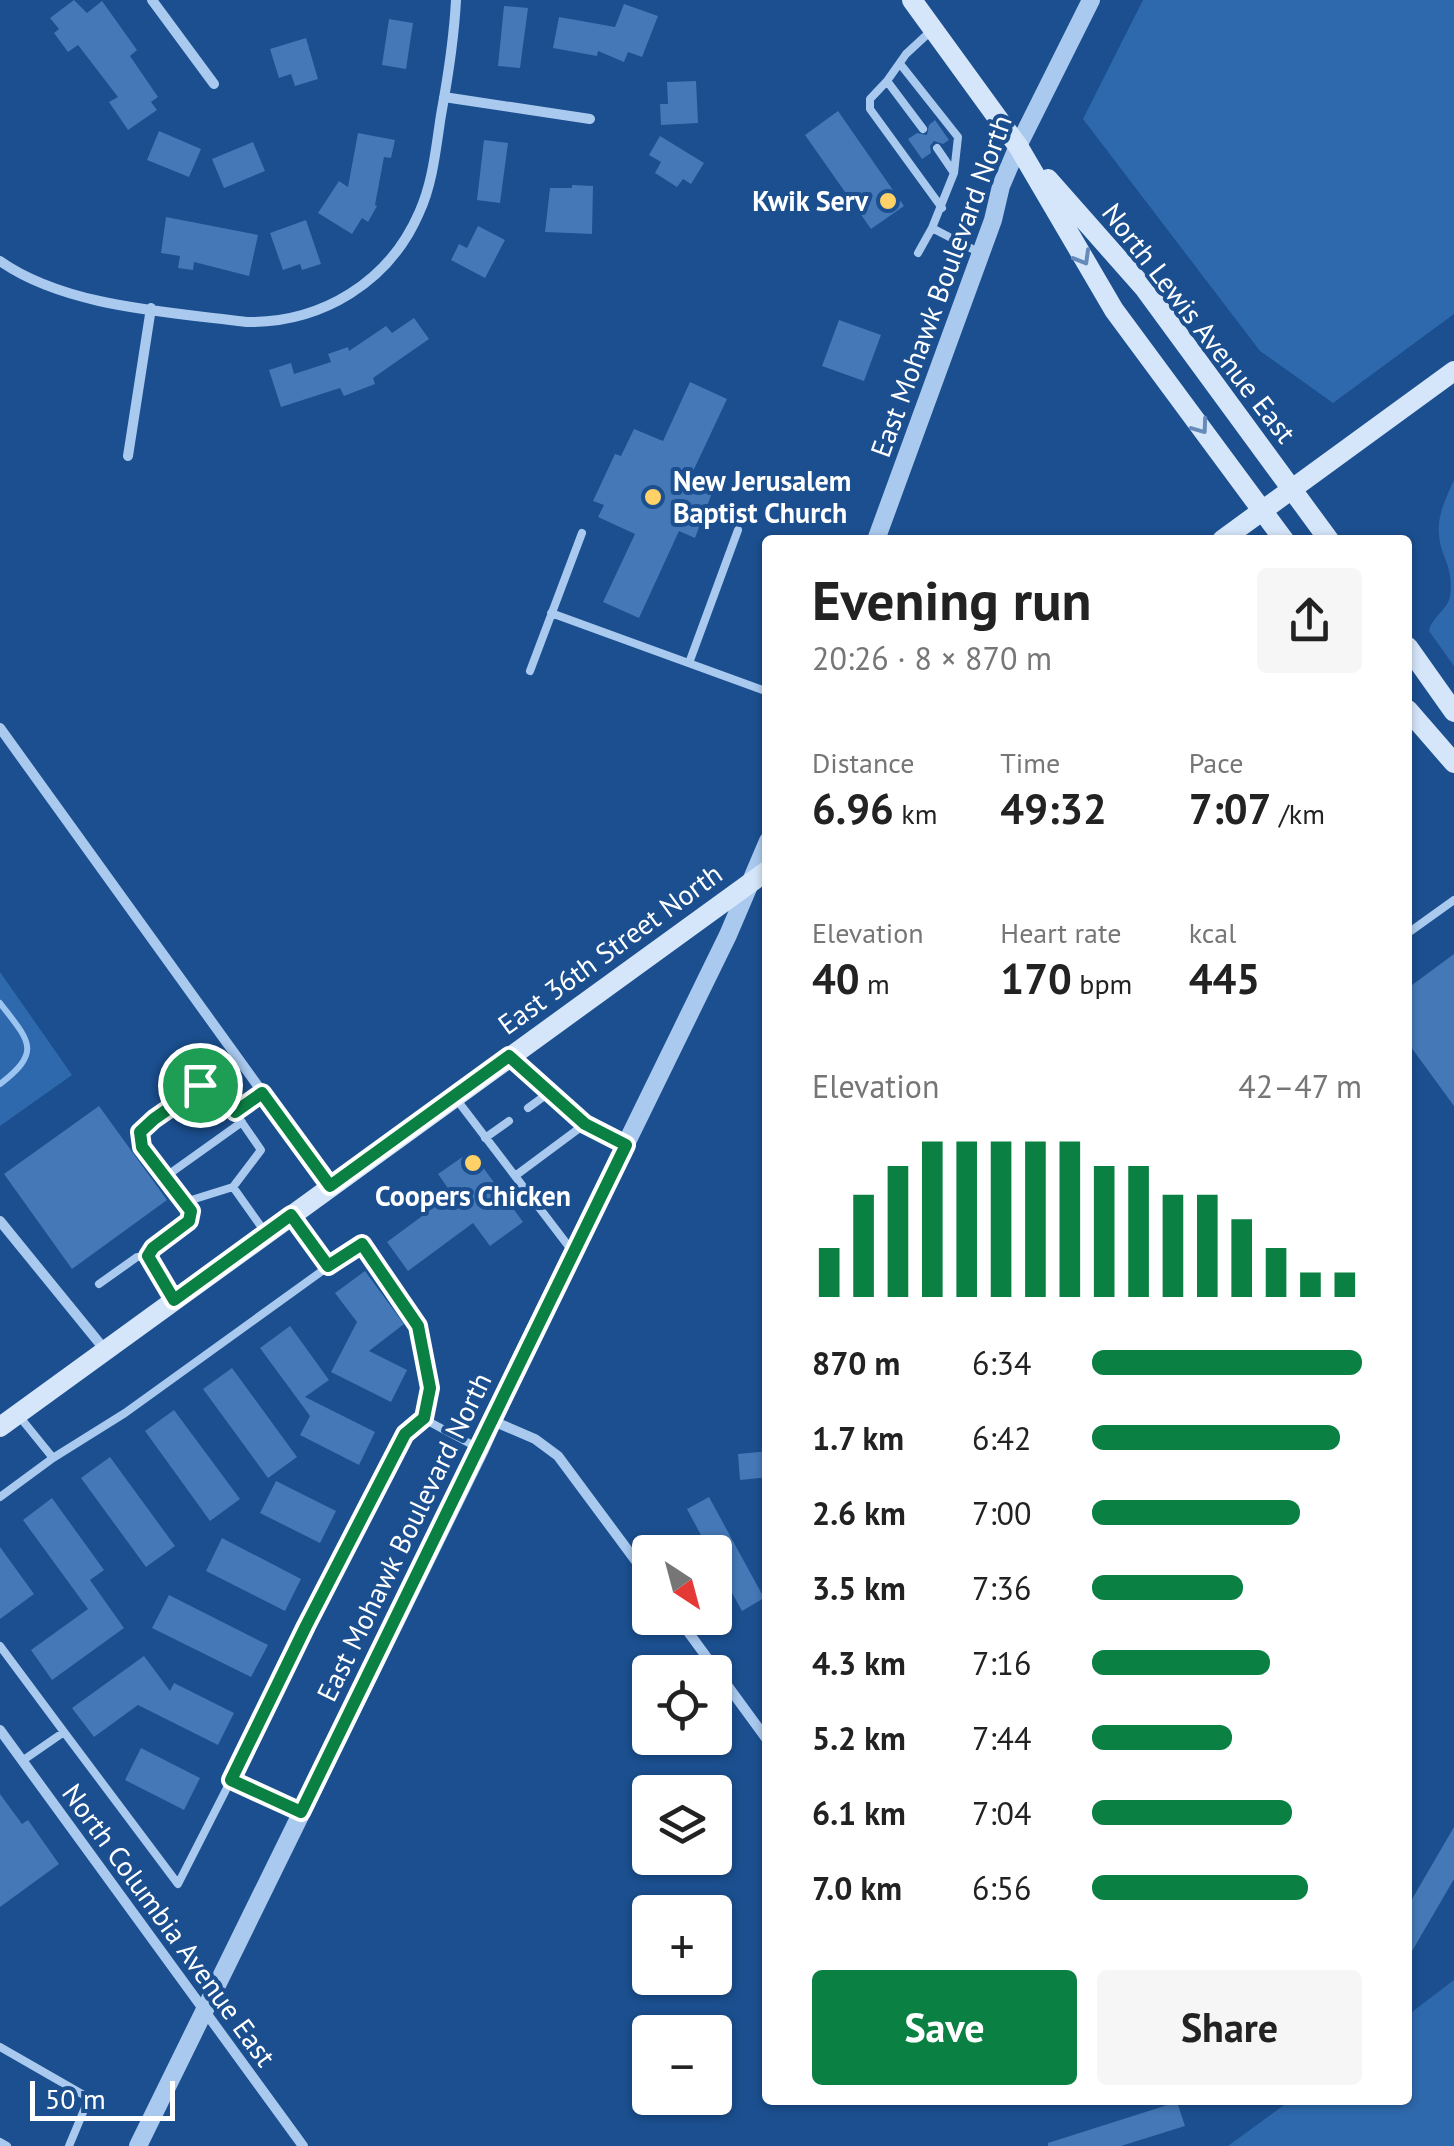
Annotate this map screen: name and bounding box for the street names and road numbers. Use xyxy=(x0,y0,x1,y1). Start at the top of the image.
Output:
street label: East Mohawk Boulevard North xyxy=(861,110,1020,462)
street label: North Lewis Avenue East xyxy=(1094,195,1305,451)
street label: East 36th Street North xyxy=(490,855,729,1042)
street label: East Mohawk Boulevard North xyxy=(308,1366,499,1707)
street label: North Columbia Avenue East xyxy=(54,1776,285,2074)

